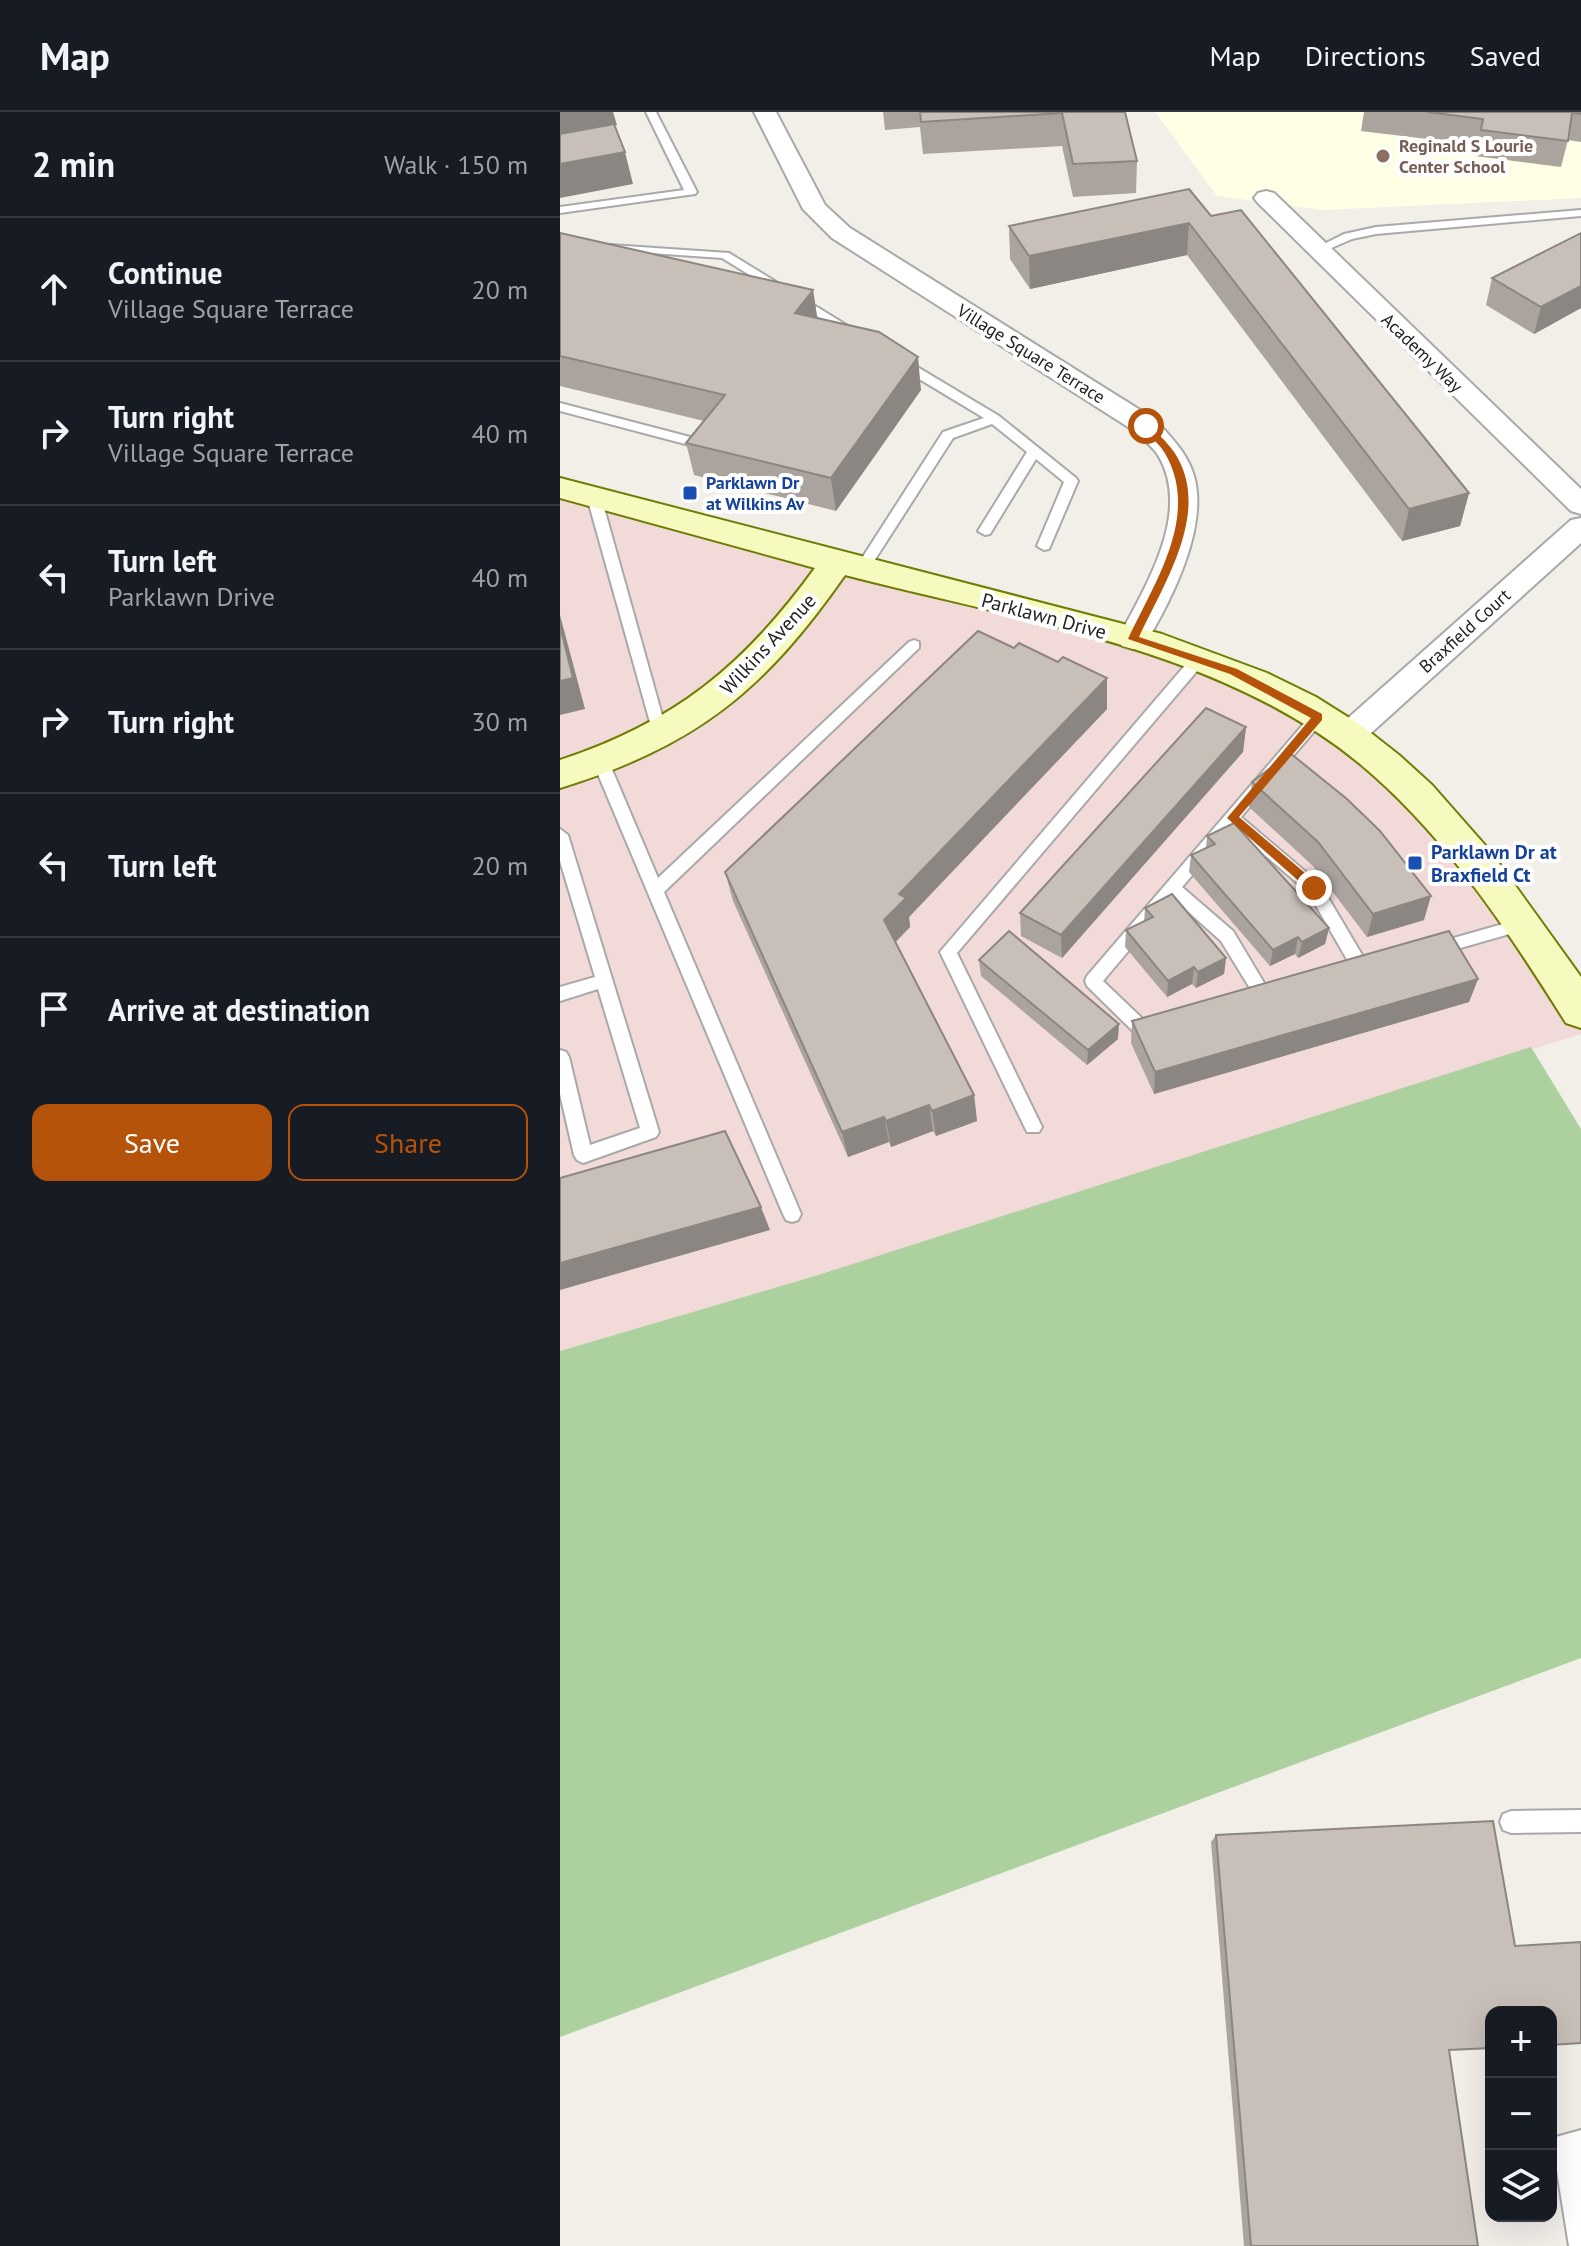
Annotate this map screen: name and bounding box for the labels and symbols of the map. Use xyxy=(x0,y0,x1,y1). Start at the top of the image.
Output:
place label: Reginald S Lourie Center School xyxy=(1399,134,1533,178)
marker: Reginald S Lourie Center School xyxy=(1374,147,1392,165)
street label: Village Square Terrace xyxy=(952,298,1110,408)
street label: Academy Way xyxy=(1377,308,1468,398)
route start xyxy=(1128,408,1164,444)
place label: Parklawn Dr at Wilkins Av xyxy=(706,471,805,515)
marker: Parklawn Dr at Wilkins Av xyxy=(681,484,699,502)
street label: Braxfield Court xyxy=(1414,584,1515,678)
street label: Parklawn Drive xyxy=(979,587,1109,645)
street label: Wilkins Avenue xyxy=(714,588,822,700)
place label: Parklawn Dr at Braxfield Ct xyxy=(1431,839,1557,888)
marker: Parklawn Dr at Braxfield Ct xyxy=(1406,854,1424,872)
route end xyxy=(1296,870,1332,906)

